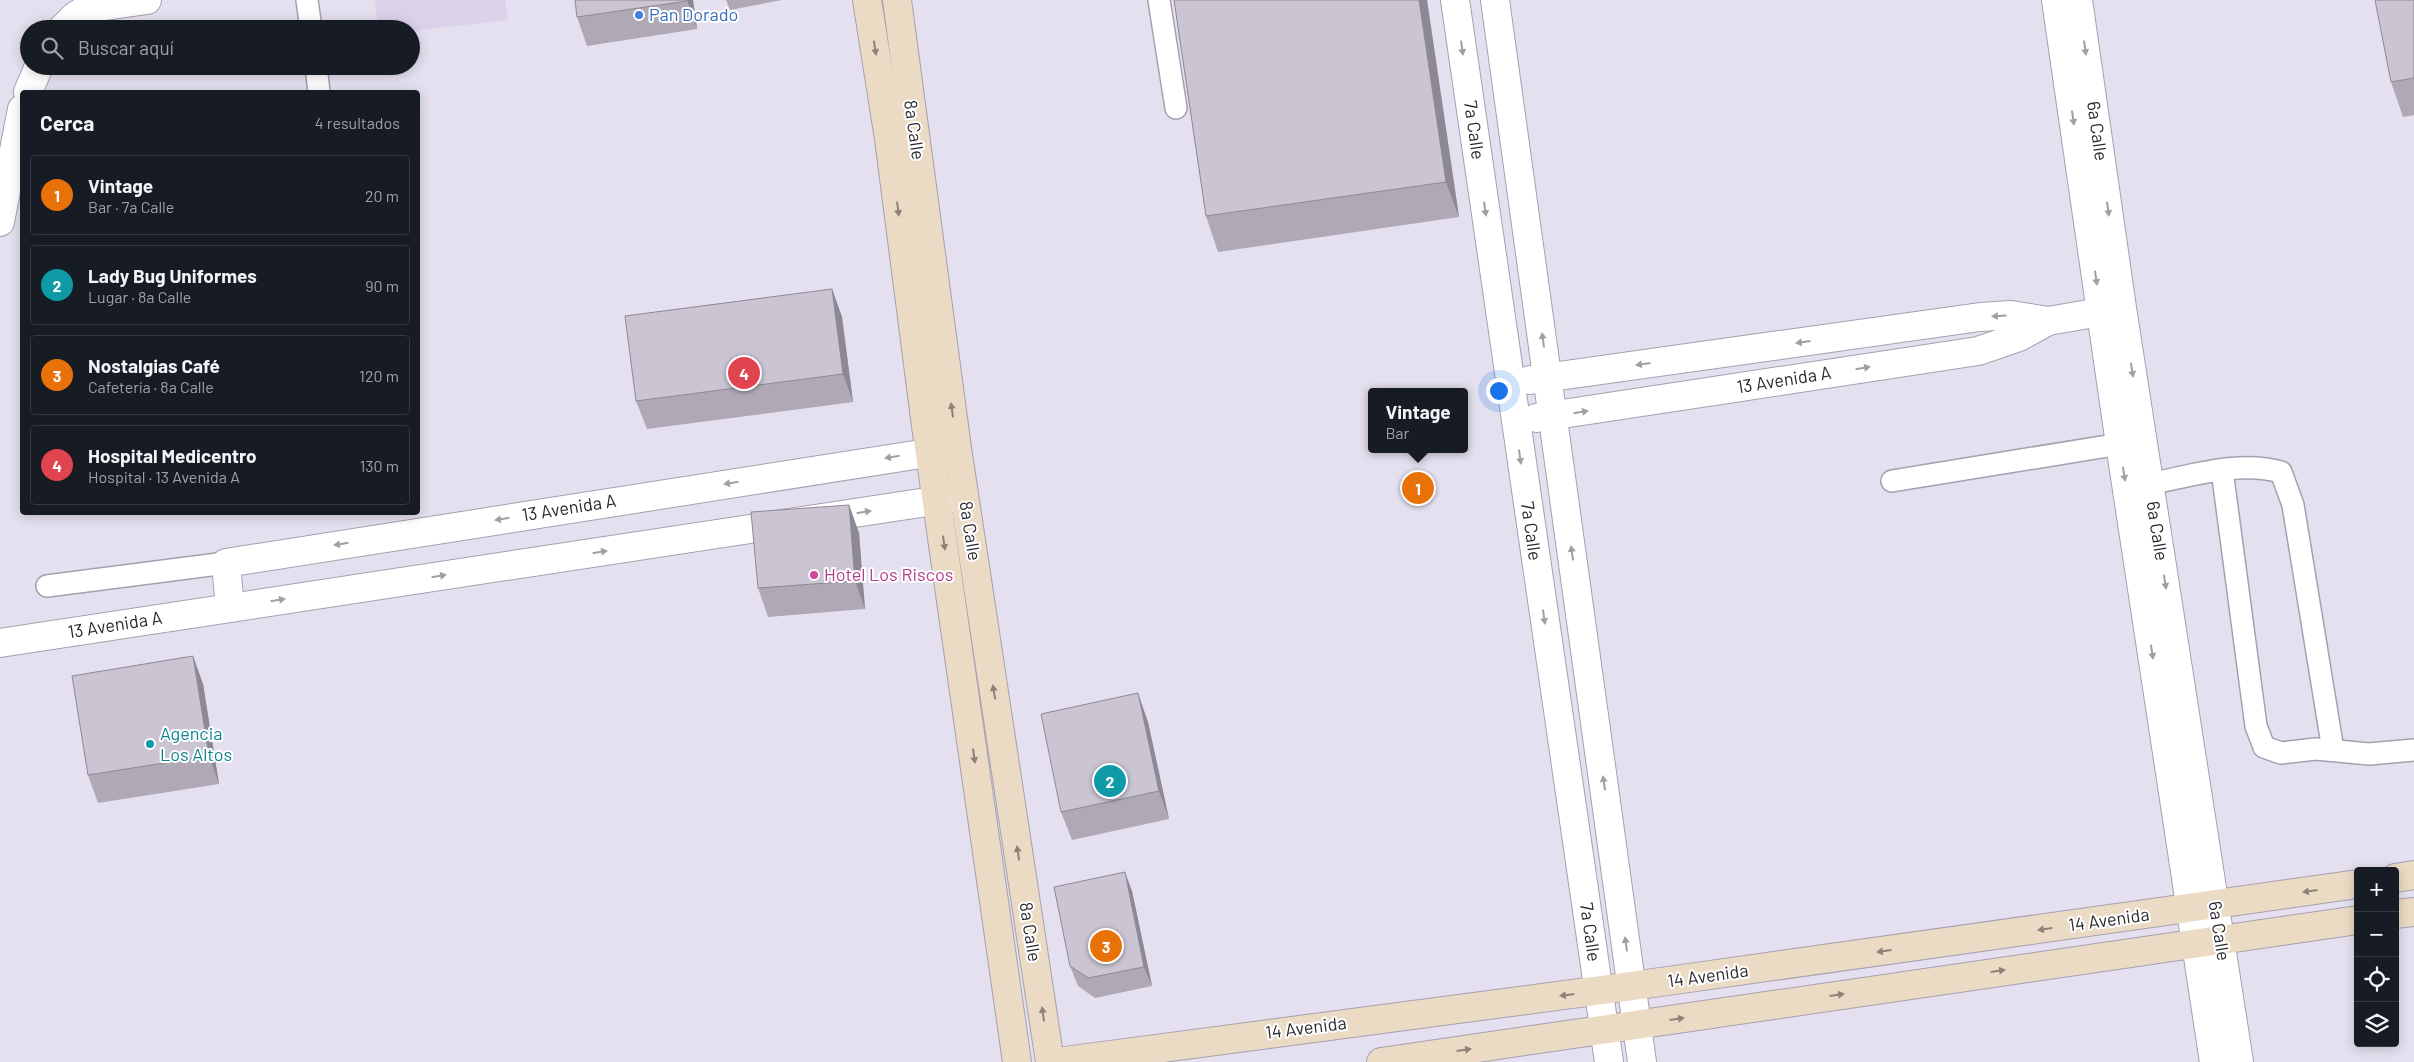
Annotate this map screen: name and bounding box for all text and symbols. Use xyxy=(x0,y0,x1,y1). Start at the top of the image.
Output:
place label: Pan Dorado xyxy=(649,3,738,25)
marker: Pan Dorado xyxy=(633,9,645,21)
search box xyxy=(20,20,420,75)
icon: search xyxy=(38,34,66,62)
text: Buscar aquí xyxy=(78,36,174,59)
one-way arrow xyxy=(871,41,879,57)
one-way arrow xyxy=(1458,41,1466,57)
one-way arrow xyxy=(2081,41,2089,57)
street label: 8a Calle xyxy=(900,99,930,161)
street label: 7a Calle xyxy=(1460,99,1490,161)
street label: 6a Calle xyxy=(2083,100,2113,162)
text: Cerca xyxy=(40,110,94,135)
one-way arrow xyxy=(2069,110,2077,126)
text: 4 resultados xyxy=(315,113,400,132)
text: Vintage xyxy=(88,174,153,197)
text: 1 xyxy=(54,186,60,205)
text: 20 m xyxy=(365,186,399,205)
text: Bar · 7a Calle xyxy=(88,197,174,216)
one-way arrow xyxy=(894,201,902,217)
one-way arrow xyxy=(2104,201,2112,217)
one-way arrow xyxy=(1481,202,1489,218)
text: Lady Bug Uniformes xyxy=(88,264,257,287)
one-way arrow xyxy=(2093,271,2101,287)
text: 2 xyxy=(53,276,61,295)
text: 90 m xyxy=(365,276,399,295)
text: Lugar · 8a Calle xyxy=(88,287,191,306)
one-way arrow xyxy=(1991,312,2007,320)
one-way arrow xyxy=(1539,332,1547,348)
one-way arrow xyxy=(1795,338,1811,346)
text: Nostalgias Café xyxy=(88,354,220,377)
pin: 4 xyxy=(728,354,760,392)
one-way arrow xyxy=(1634,360,1650,368)
street label: 13 Avenida A xyxy=(1735,361,1833,397)
one-way arrow xyxy=(2128,362,2136,378)
one-way arrow xyxy=(1855,364,1871,372)
text: 3 xyxy=(53,366,61,385)
text: 120 m xyxy=(359,366,399,385)
text: Cafetería · 8a Calle xyxy=(88,377,214,396)
your location xyxy=(1486,378,1512,404)
popup xyxy=(1368,388,1468,453)
text: Vintage xyxy=(1385,400,1451,423)
one-way arrow xyxy=(948,402,956,418)
one-way arrow xyxy=(1573,407,1589,415)
text: Bar xyxy=(1385,423,1409,442)
text: Hospital Medicentro xyxy=(88,444,257,467)
one-way arrow xyxy=(1517,449,1525,465)
one-way arrow xyxy=(883,454,899,462)
text: 4 xyxy=(52,456,62,475)
text: 130 m xyxy=(360,456,399,475)
one-way arrow xyxy=(2120,466,2128,482)
text: Hospital · 13 Avenida A xyxy=(88,467,240,486)
pin: 1 xyxy=(1402,469,1434,507)
one-way arrow xyxy=(723,479,739,487)
street label: 13 Avenida A xyxy=(520,489,618,525)
street label: 8a Calle xyxy=(955,499,987,562)
street label: 7a Calle xyxy=(1517,500,1547,562)
street label: 6a Calle xyxy=(2142,500,2174,562)
one-way arrow xyxy=(857,507,873,515)
one-way arrow xyxy=(493,515,509,523)
one-way arrow xyxy=(941,536,949,552)
one-way arrow xyxy=(333,541,349,549)
one-way arrow xyxy=(1568,545,1576,561)
one-way arrow xyxy=(592,547,608,555)
place label: Hotel Los Riscos xyxy=(824,563,953,585)
marker: Hotel Los Riscos xyxy=(808,569,820,581)
one-way arrow xyxy=(431,572,447,580)
one-way arrow xyxy=(2161,575,2169,591)
one-way arrow xyxy=(271,596,287,604)
street label: 13 Avenida A xyxy=(66,606,164,642)
one-way arrow xyxy=(1540,610,1548,626)
one-way arrow xyxy=(2148,644,2156,660)
one-way arrow xyxy=(990,684,998,700)
place label: Agencia Los Altos xyxy=(160,722,232,765)
marker: Agencia Los Altos xyxy=(144,738,156,750)
one-way arrow xyxy=(971,748,979,764)
pin: 2 xyxy=(1094,762,1126,800)
one-way arrow xyxy=(1600,775,1608,791)
one-way arrow xyxy=(1014,845,1022,861)
map controls xyxy=(2354,867,2399,1047)
button: + xyxy=(2354,867,2399,912)
one-way arrow xyxy=(2301,887,2317,895)
street label: 8a Calle xyxy=(1015,900,1047,963)
street label: 6a Calle xyxy=(2204,900,2236,962)
street label: 7a Calle xyxy=(1576,901,1606,963)
street label: 14 Avenida xyxy=(2067,902,2151,936)
button: − xyxy=(2354,912,2399,957)
one-way arrow xyxy=(2036,925,2052,933)
pin: 3 xyxy=(1090,927,1122,965)
one-way arrow xyxy=(1622,936,1630,952)
one-way arrow xyxy=(1875,947,1891,955)
button: locate xyxy=(2354,957,2399,1002)
street label: 14 Avenida xyxy=(1666,958,1750,992)
one-way arrow xyxy=(1991,967,2007,975)
one-way arrow xyxy=(1558,991,1574,999)
one-way arrow xyxy=(1830,991,1846,999)
button: layers xyxy=(2354,1002,2399,1047)
one-way arrow xyxy=(1038,1005,1046,1021)
street label: 14 Avenida xyxy=(1264,1011,1348,1043)
one-way arrow xyxy=(1669,1014,1685,1022)
one-way arrow xyxy=(1456,1046,1472,1054)

